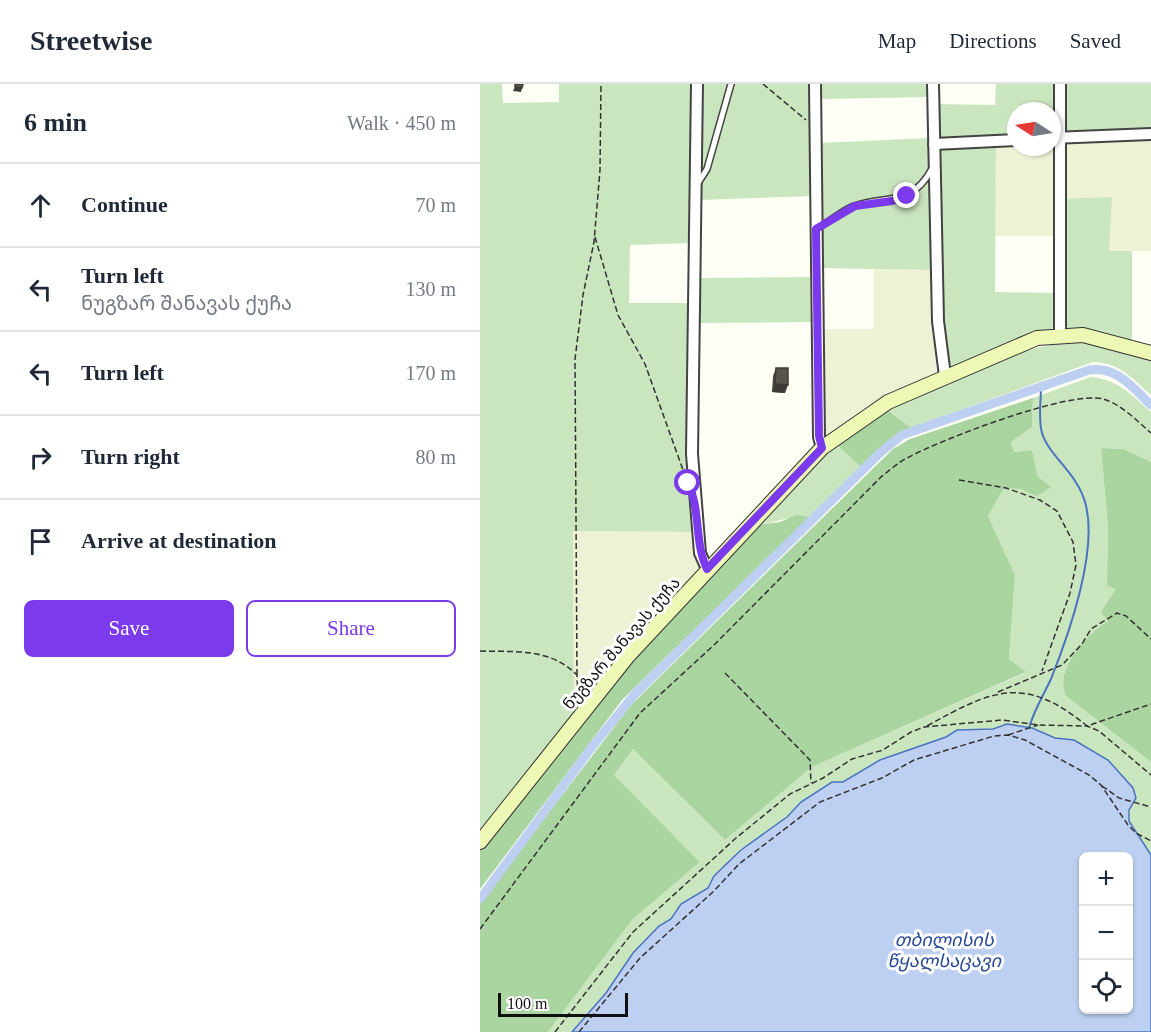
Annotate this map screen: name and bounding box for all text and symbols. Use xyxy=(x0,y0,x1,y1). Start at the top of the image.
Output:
text: Streetwise xyxy=(30,25,152,56)
text: Map xyxy=(878,29,916,53)
text: Directions xyxy=(949,29,1037,53)
text: Saved xyxy=(1070,29,1121,53)
north arrow xyxy=(1007,102,1061,156)
text: 6 min xyxy=(24,108,87,137)
text: Walk · 450 m xyxy=(347,112,456,134)
route end xyxy=(893,182,919,208)
icon: ahead xyxy=(24,189,57,222)
text: Continue xyxy=(81,192,168,217)
text: 70 m xyxy=(415,194,456,216)
text: Turn left xyxy=(81,263,164,288)
icon: left xyxy=(24,273,57,306)
text: 130 m xyxy=(405,278,456,300)
text: ნუგზარ შანავას ქუჩა xyxy=(81,292,292,314)
icon: left xyxy=(24,357,57,390)
text: Turn left xyxy=(81,360,164,385)
text: 170 m xyxy=(405,362,456,384)
icon: right xyxy=(24,441,57,474)
text: Turn right xyxy=(81,444,180,469)
text: 80 m xyxy=(415,446,456,468)
route start xyxy=(674,469,700,495)
icon: arrive xyxy=(24,525,57,558)
text: Arrive at destination xyxy=(81,528,277,553)
street label: ნუგზარ შანავას ქუჩა xyxy=(560,574,684,713)
button: Save xyxy=(24,600,234,657)
button: Share xyxy=(246,600,456,657)
map controls xyxy=(1079,852,1133,1014)
button: + xyxy=(1079,852,1133,906)
button: − xyxy=(1079,906,1133,960)
water label: თბილისის წყალსაცავი xyxy=(887,930,1001,972)
button: locate xyxy=(1079,960,1133,1014)
scale bar xyxy=(498,990,628,1018)
text: 100 m xyxy=(507,995,547,1012)

